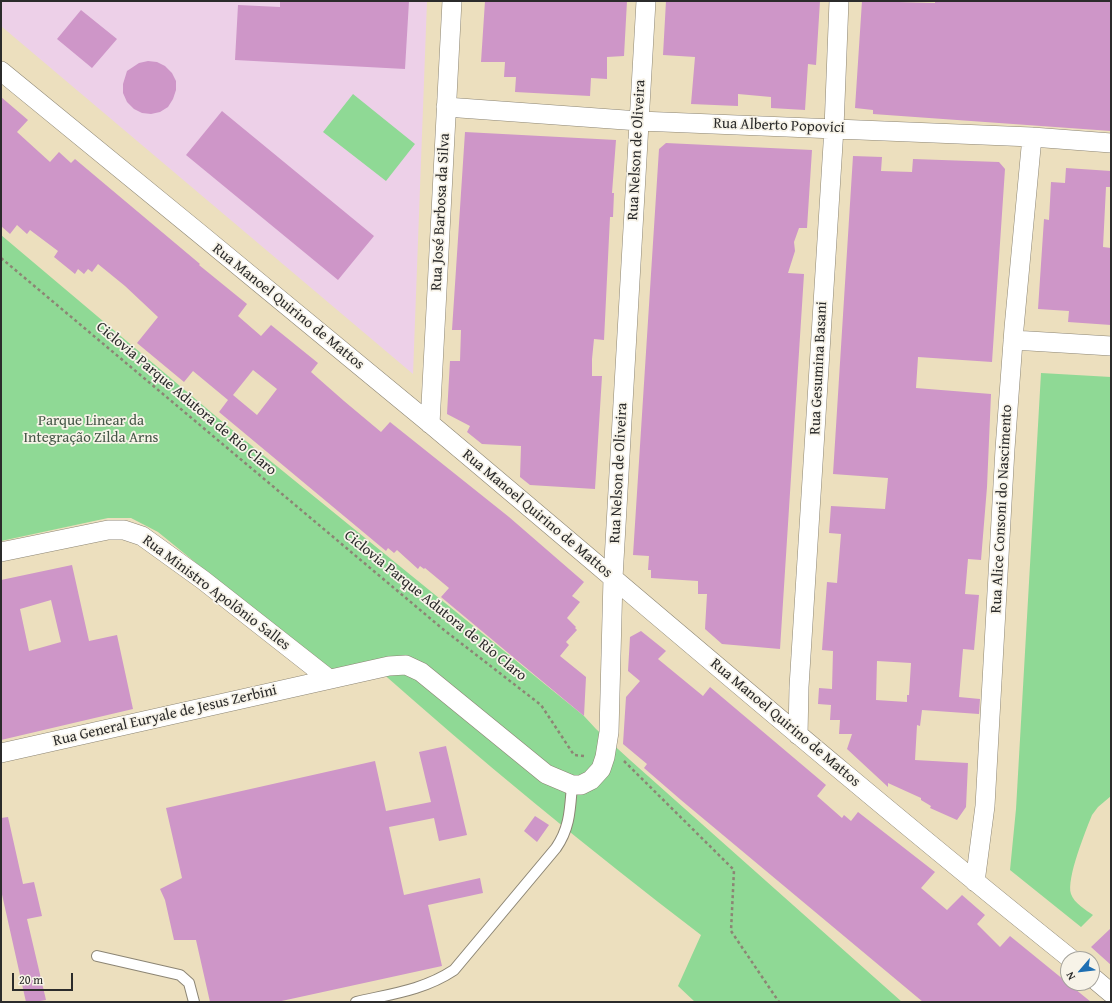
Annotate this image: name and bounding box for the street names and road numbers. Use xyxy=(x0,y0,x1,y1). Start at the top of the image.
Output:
street label: Rua Nelson de Oliveira xyxy=(624,79,650,221)
street label: Rua Alberto Popovici xyxy=(713,115,845,137)
street label: Rua José Barbosa da Silva xyxy=(428,133,454,291)
street label: Rua Manoel Quirino de Mattos xyxy=(208,240,368,374)
street label: Rua Gesumina Basani xyxy=(807,301,831,435)
street label: Ciclovia Parque Adutora de Rio Claro xyxy=(92,318,280,480)
street label: Rua Nelson de Oliveira xyxy=(606,402,632,544)
street label: Rua Alice Consoni do Nascimento xyxy=(988,404,1016,614)
street label: Rua Manoel Quirino de Mattos xyxy=(458,446,616,582)
street label: Ciclovia Parque Adutora de Rio Claro xyxy=(340,527,530,685)
street label: Rua Ministro Apolônio Salles xyxy=(138,531,294,655)
street label: Rua Manoel Quirino de Mattos xyxy=(706,655,864,791)
street label: Rua General Euryale de Jesus Zerbini xyxy=(51,681,279,751)

